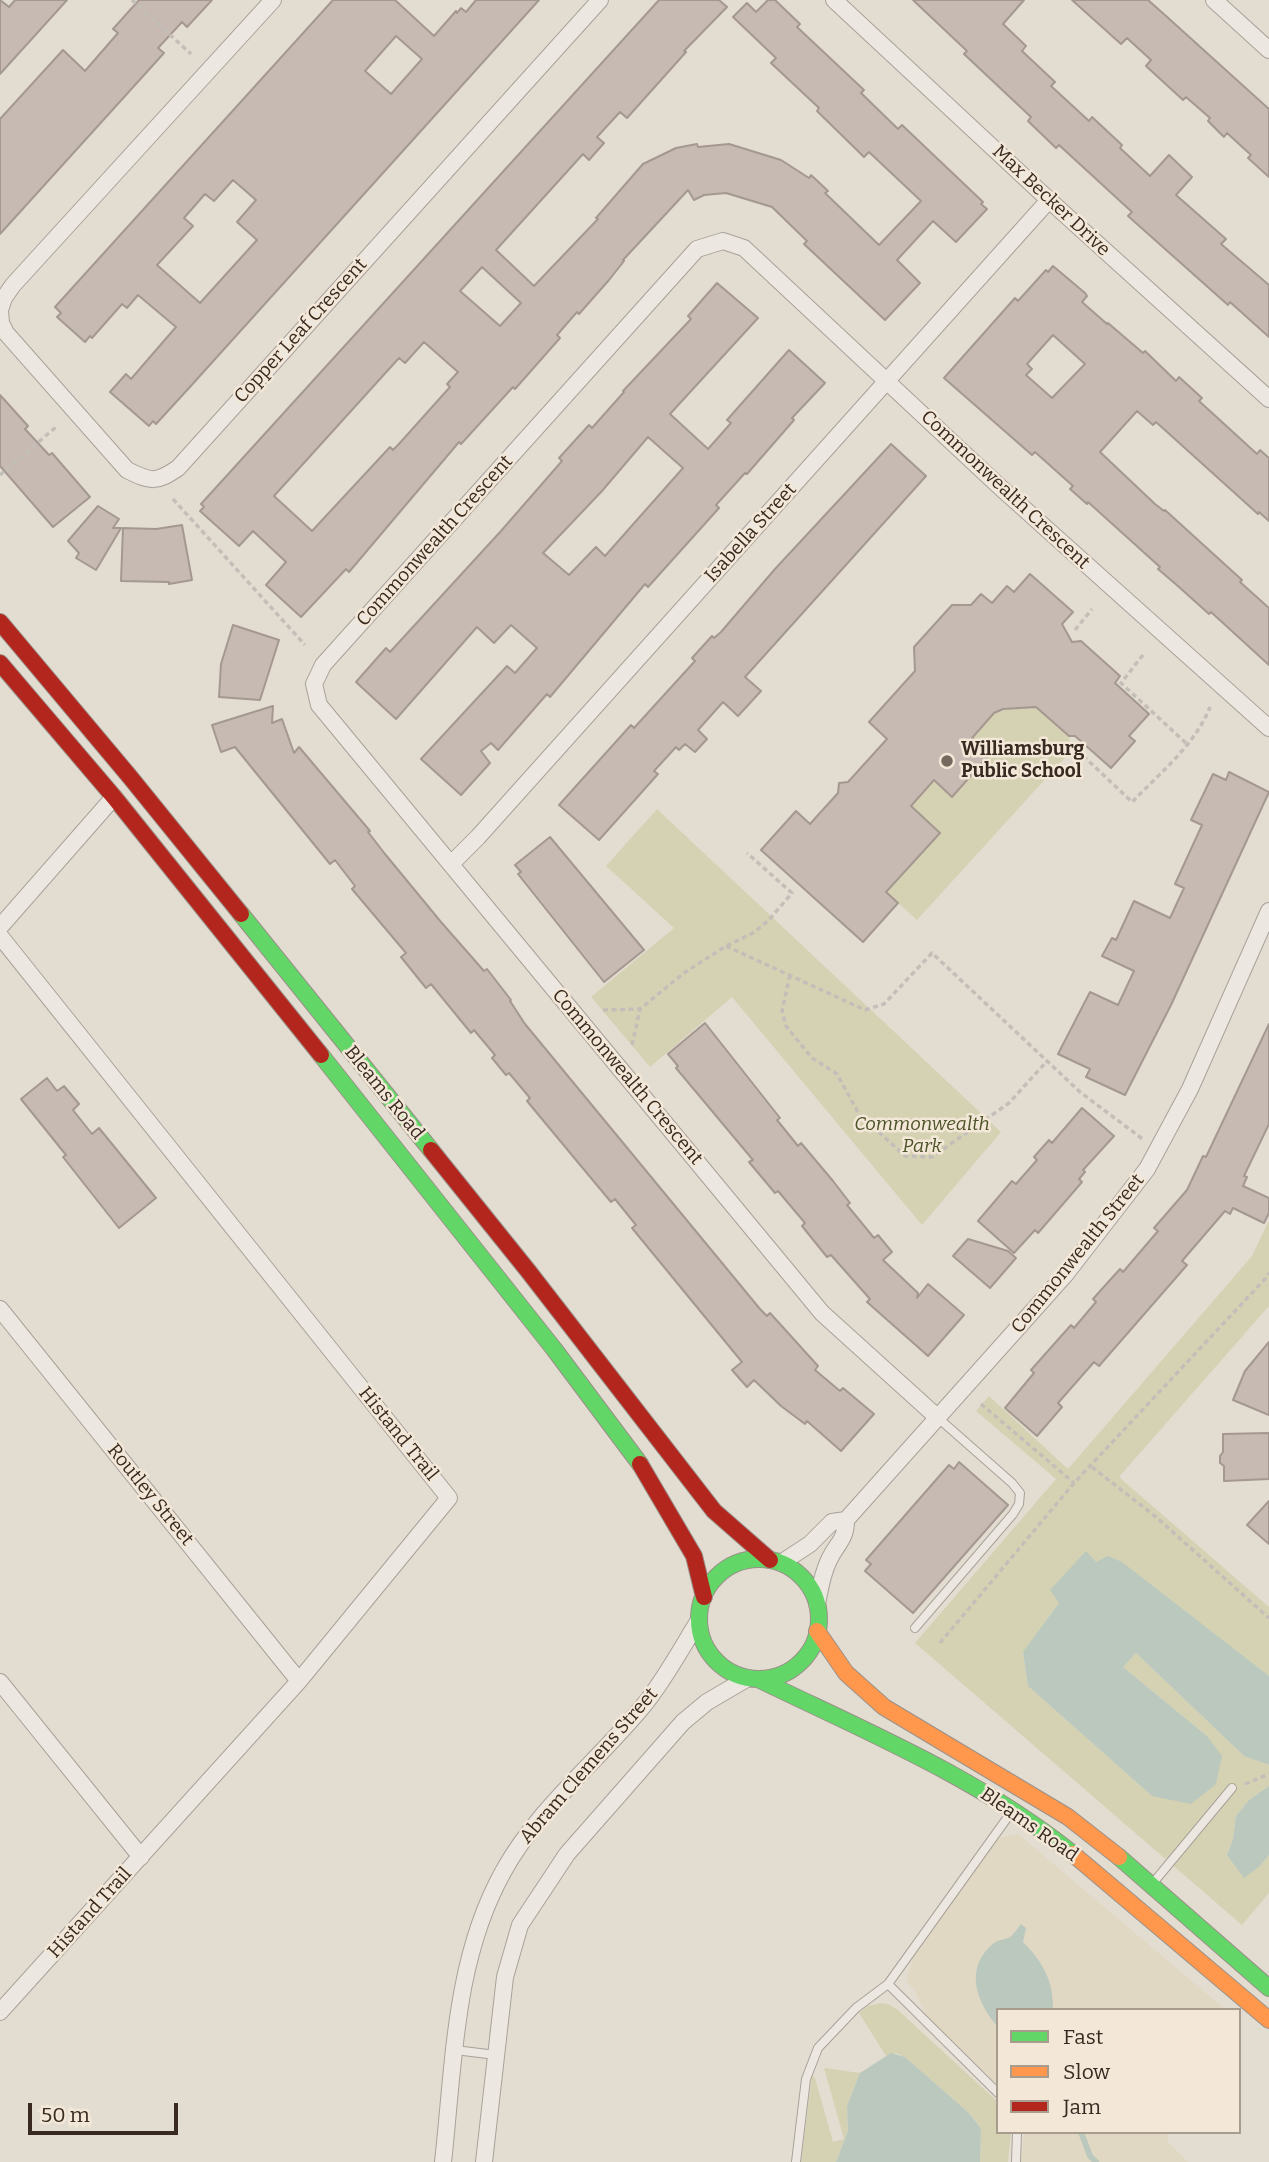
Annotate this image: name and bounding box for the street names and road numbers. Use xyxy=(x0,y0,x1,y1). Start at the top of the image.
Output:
street label: Max Becker Drive xyxy=(987,141,1115,261)
street label: Copper Leaf Crescent xyxy=(230,254,372,408)
street label: Commonwealth Crescent xyxy=(916,406,1094,574)
street label: Commonwealth Crescent xyxy=(352,451,518,631)
street label: Isabella Street xyxy=(700,479,802,587)
street label: Commonwealth Crescent xyxy=(547,984,707,1170)
street label: Bleams Road xyxy=(339,1042,429,1144)
street label: Commonwealth Street xyxy=(1007,1170,1149,1338)
street label: Histand Trail xyxy=(353,1383,443,1485)
street label: Routley Street xyxy=(102,1439,198,1551)
street label: Abram Clemens Street xyxy=(515,1683,663,1849)
street label: Bleams Road xyxy=(976,1783,1082,1867)
street label: Histand Trail xyxy=(43,1863,137,1963)

